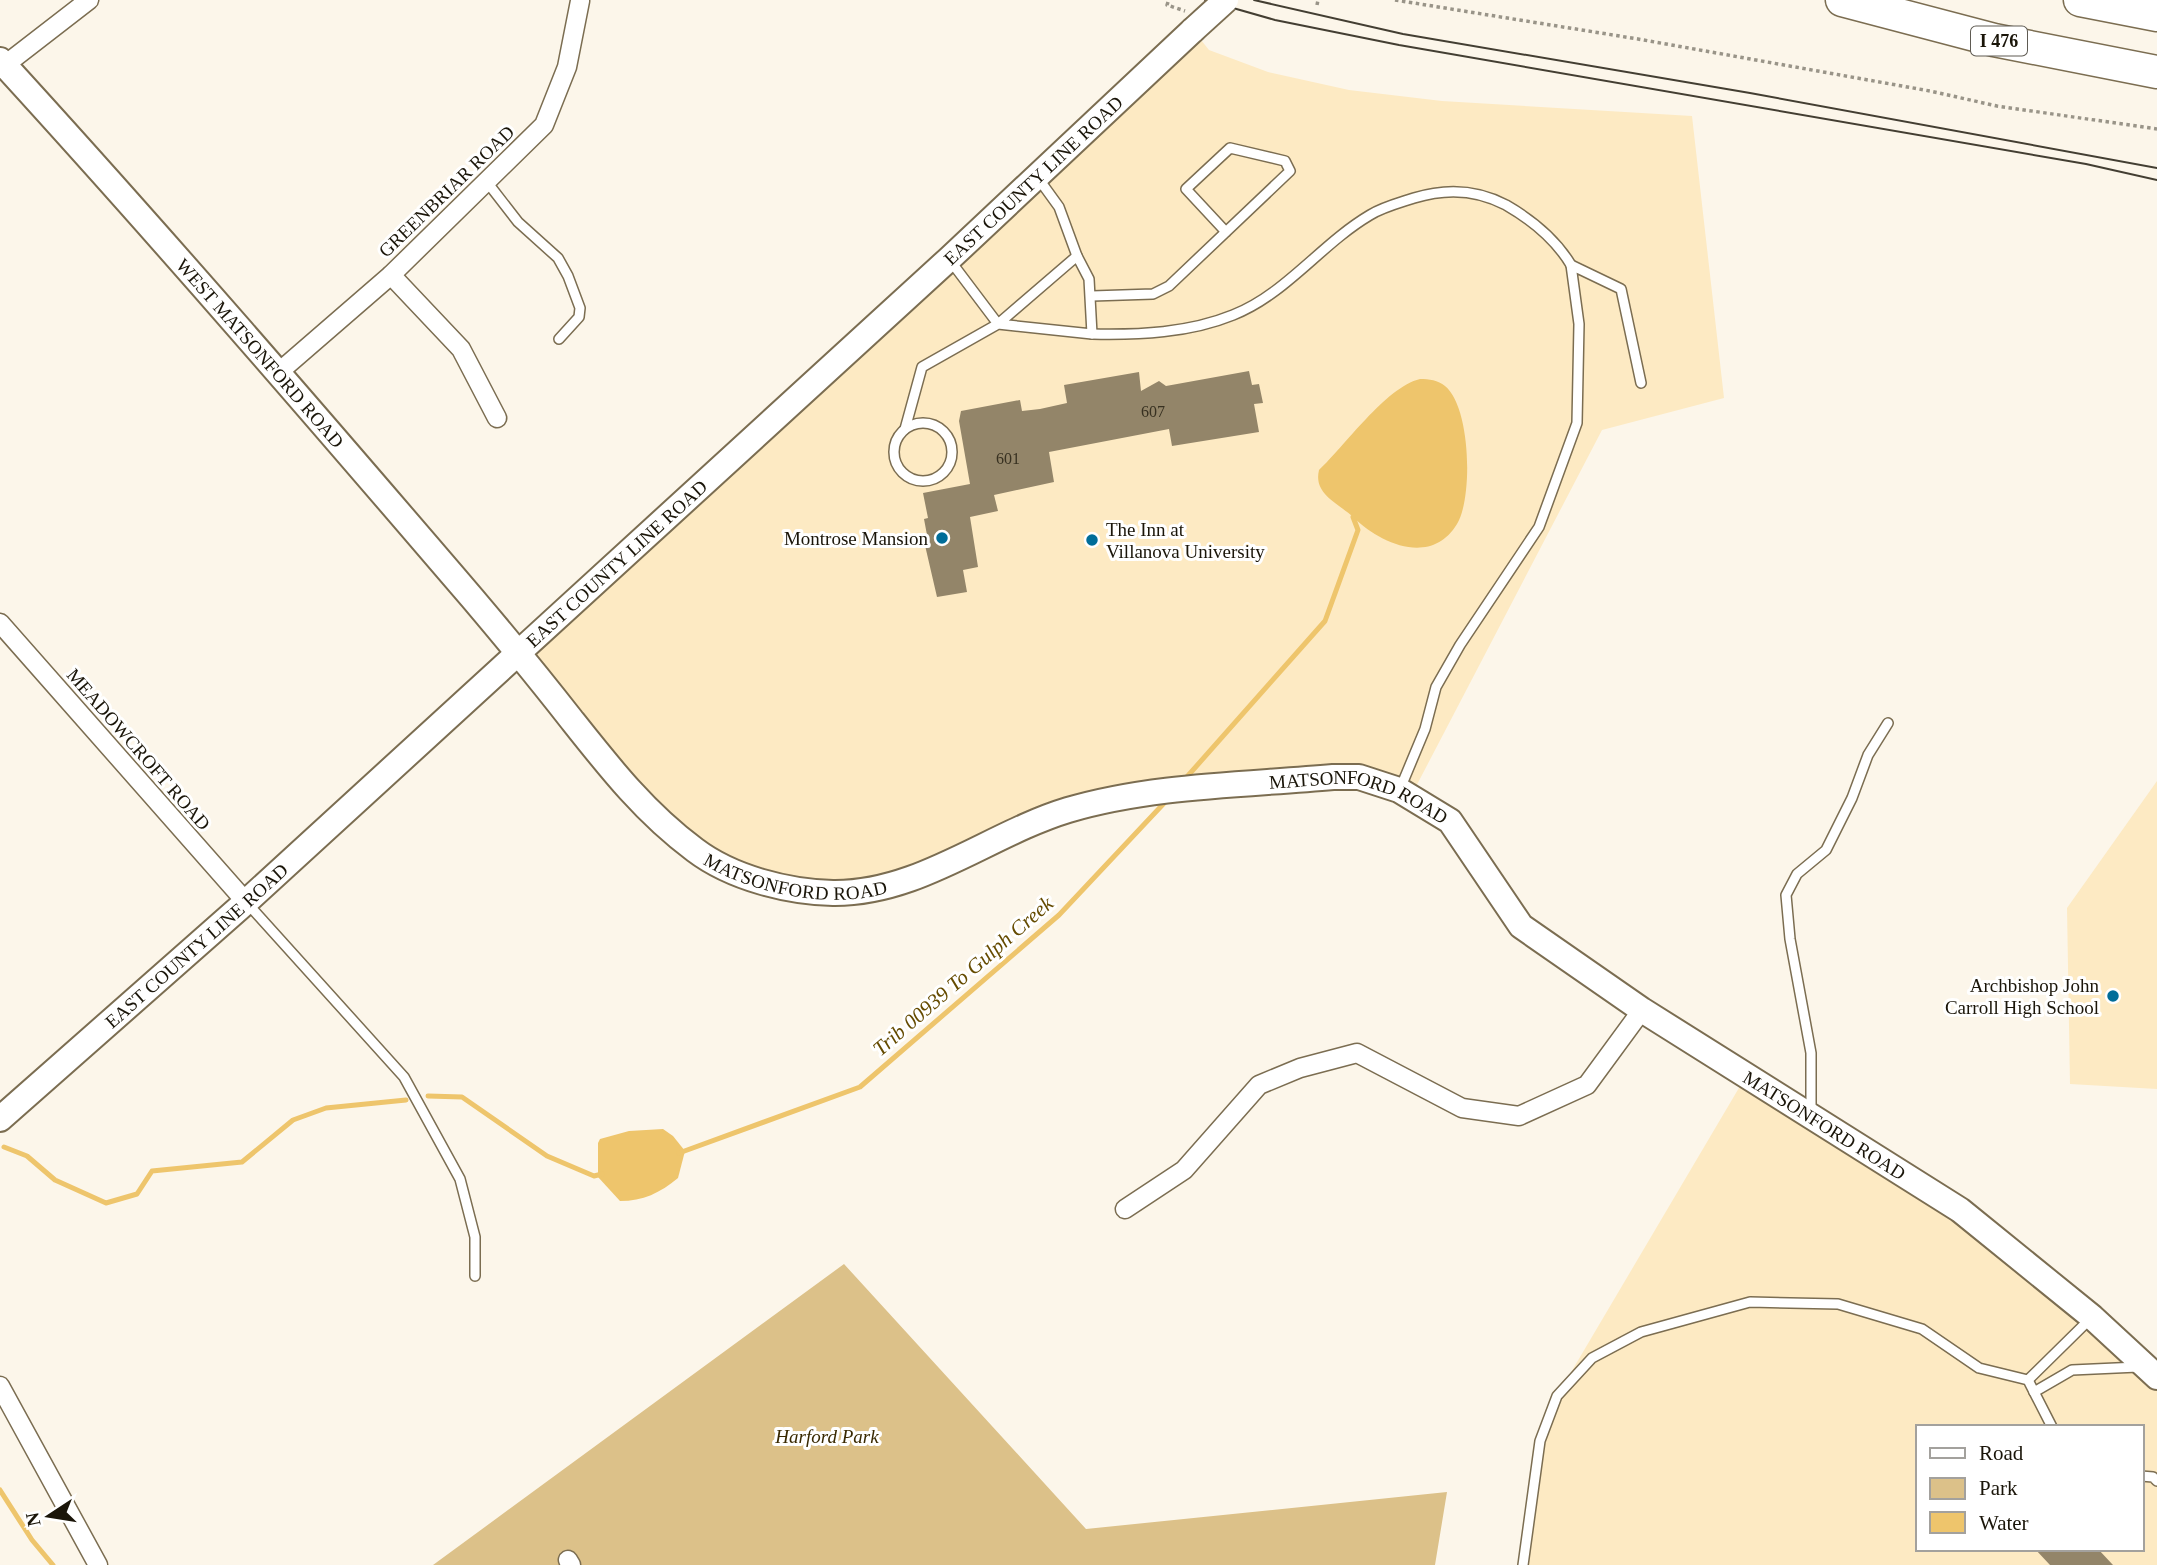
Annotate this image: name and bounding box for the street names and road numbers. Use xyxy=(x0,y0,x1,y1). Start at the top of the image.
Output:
road number: I 476 xyxy=(1971,26,2027,56)
street label: EAST COUNTY LINE ROAD xyxy=(940,92,1127,269)
street label: GREENBRIAR ROAD xyxy=(374,121,518,261)
street label: WEST MATSONFORD ROAD xyxy=(172,254,348,452)
street label: EAST COUNTY LINE ROAD xyxy=(522,476,711,651)
street label: MEADOWCROFT ROAD xyxy=(63,664,214,834)
street label: MATSONFORD ROAD xyxy=(1268,767,1451,828)
street label: MATSONFORD ROAD xyxy=(700,849,889,904)
street label: EAST COUNTY LINE ROAD xyxy=(101,859,292,1032)
street label: MATSONFORD ROAD xyxy=(1739,1066,1909,1184)

